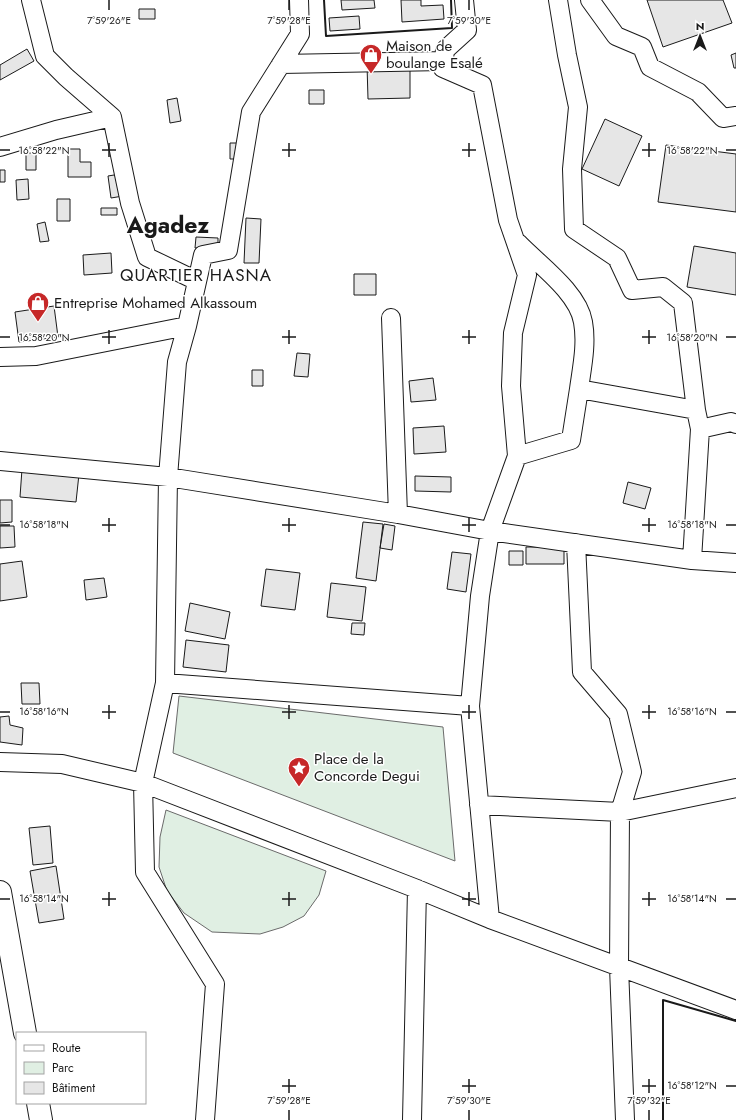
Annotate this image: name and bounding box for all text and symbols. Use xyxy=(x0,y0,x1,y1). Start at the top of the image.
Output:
text: 7°59'26"E xyxy=(87,13,131,28)
text: 7°59'28"E xyxy=(267,13,311,28)
text: 7°59'30"E xyxy=(447,13,491,28)
north arrow xyxy=(680,16,720,56)
text: N xyxy=(696,18,704,34)
place label: Maison de boulange Esalé xyxy=(386,35,483,74)
shop icon: Maison de boulange Esalé xyxy=(358,42,384,75)
text: 16°58'22"N xyxy=(19,143,69,158)
text: 16°58'22"N xyxy=(667,143,717,158)
district label: Agadez xyxy=(126,208,209,242)
district label: QUARTIER HASNA xyxy=(120,263,272,287)
shop icon: Entreprise Mohamed Alkassoum xyxy=(25,290,51,323)
place label: Entreprise Mohamed Alkassoum xyxy=(54,292,257,314)
text: 16°58'20"N xyxy=(18,330,70,345)
text: 16°58'20"N xyxy=(666,330,718,345)
text: 16°58'18"N xyxy=(19,517,69,532)
text: 16°58'18"N xyxy=(667,517,717,532)
text: 16°58'16"N xyxy=(19,704,69,719)
text: 16°58'16"N xyxy=(667,704,717,719)
place label: Place de la Concorde Degui xyxy=(314,748,420,787)
place icon: Place de la Concorde Degui xyxy=(286,755,312,788)
text: 16°58'14"N xyxy=(19,891,69,906)
text: 16°58'14"N xyxy=(667,891,717,906)
legend xyxy=(16,1032,146,1104)
text: Route xyxy=(52,1039,81,1057)
text: Parc xyxy=(52,1059,74,1077)
text: 16°58'12"N xyxy=(667,1078,717,1093)
text: Bâtiment xyxy=(52,1079,95,1097)
text: 7°59'28"E xyxy=(267,1093,311,1108)
text: 7°59'30"E xyxy=(447,1093,491,1108)
text: 7°59'32"E xyxy=(627,1093,671,1108)

